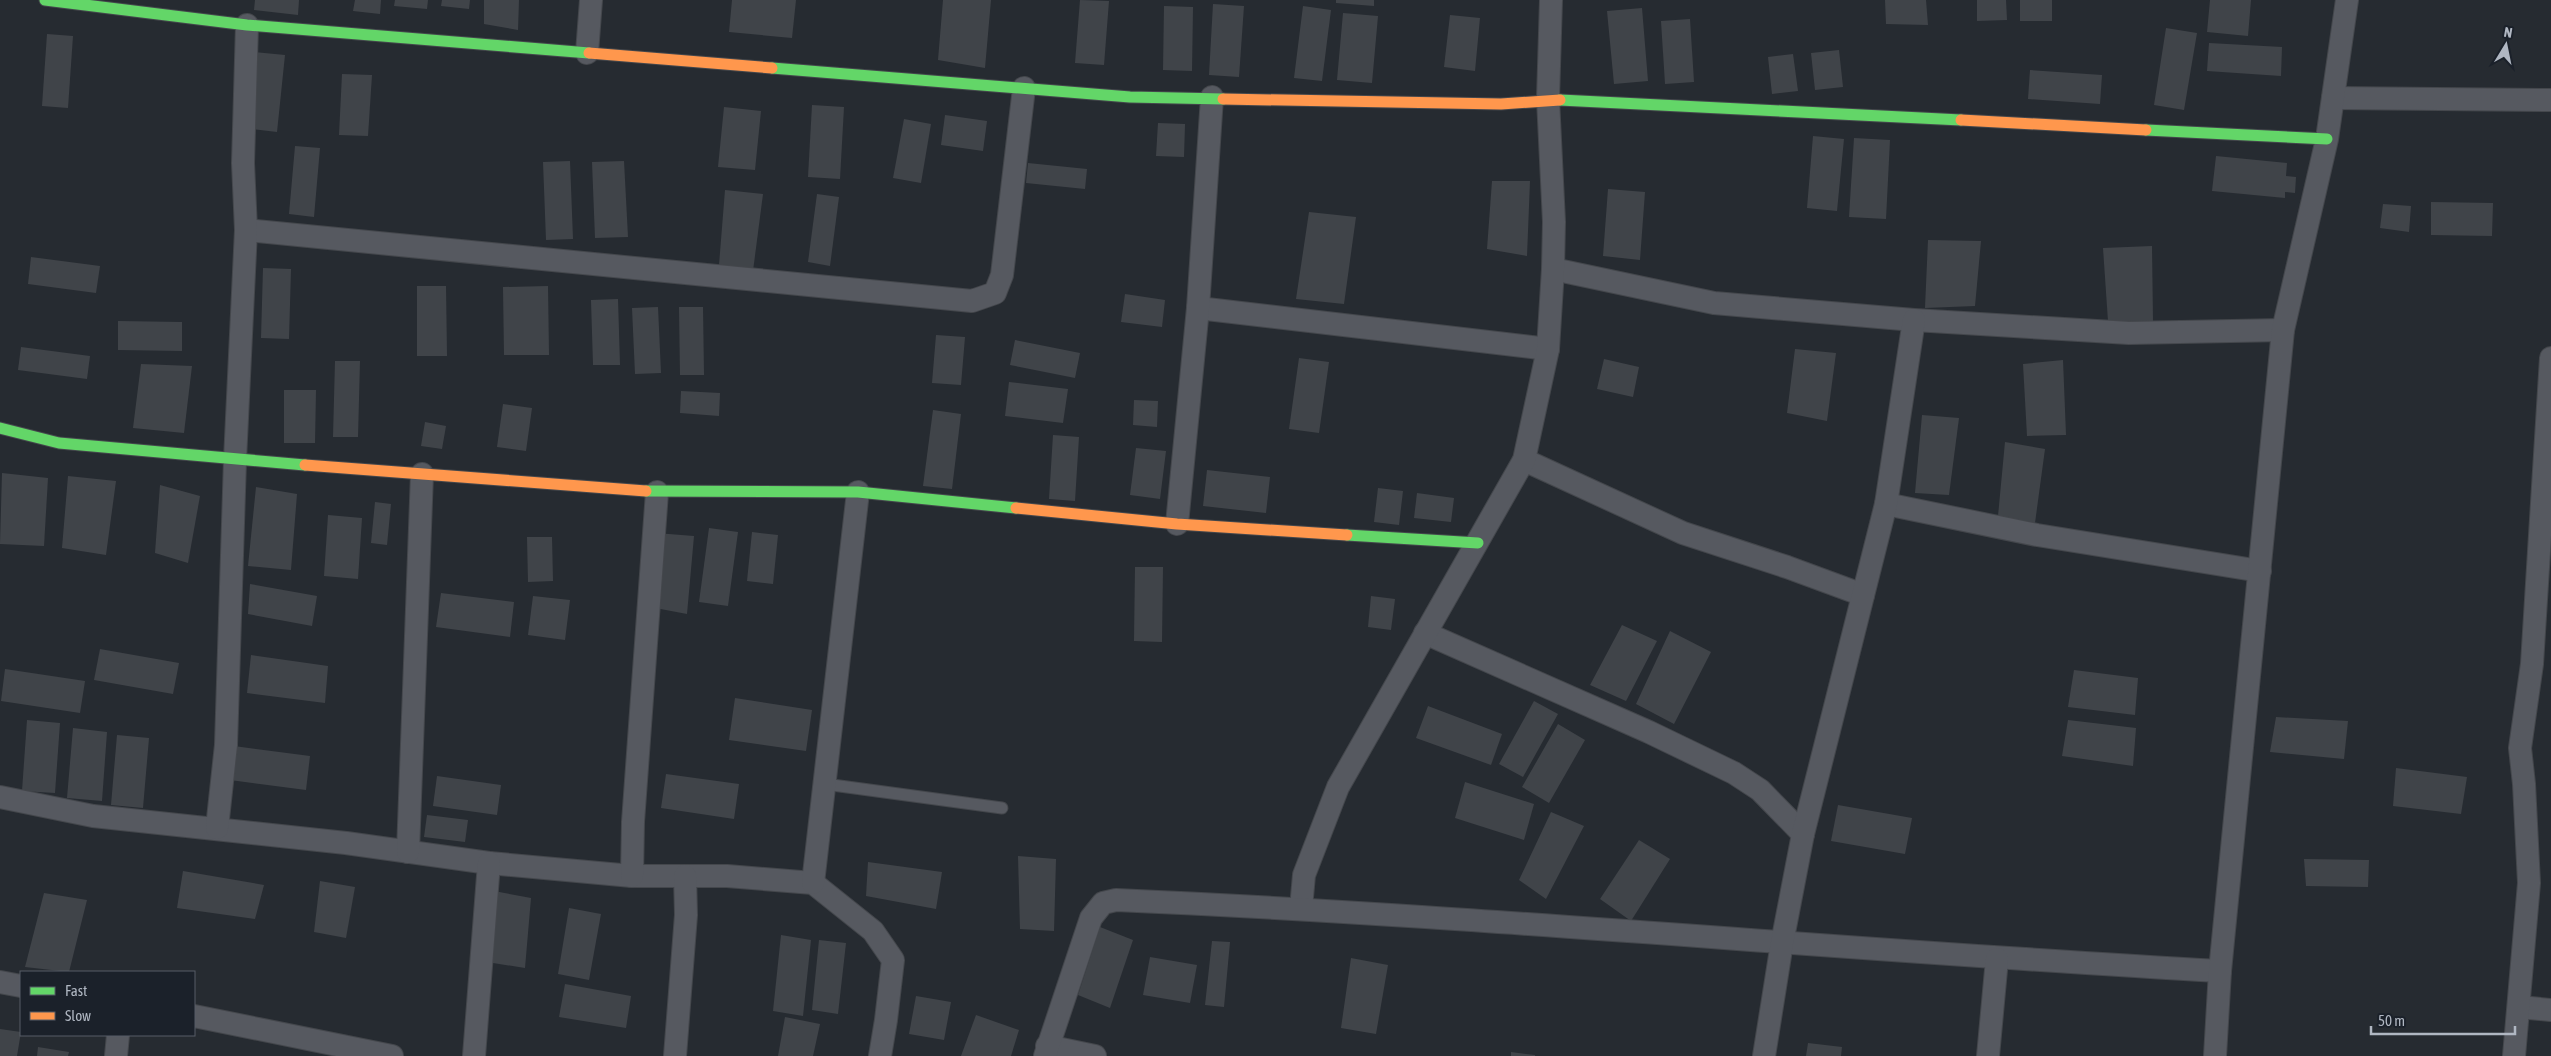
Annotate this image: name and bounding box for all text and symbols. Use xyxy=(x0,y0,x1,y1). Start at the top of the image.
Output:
north arrow xyxy=(2481,20,2531,70)
text: N xyxy=(2503,24,2514,41)
legend xyxy=(20,971,195,1036)
text: Fast xyxy=(65,982,87,999)
scale bar xyxy=(2371,1004,2515,1036)
text: Slow xyxy=(65,1007,91,1024)
text: 50 m xyxy=(2378,1012,2405,1029)

